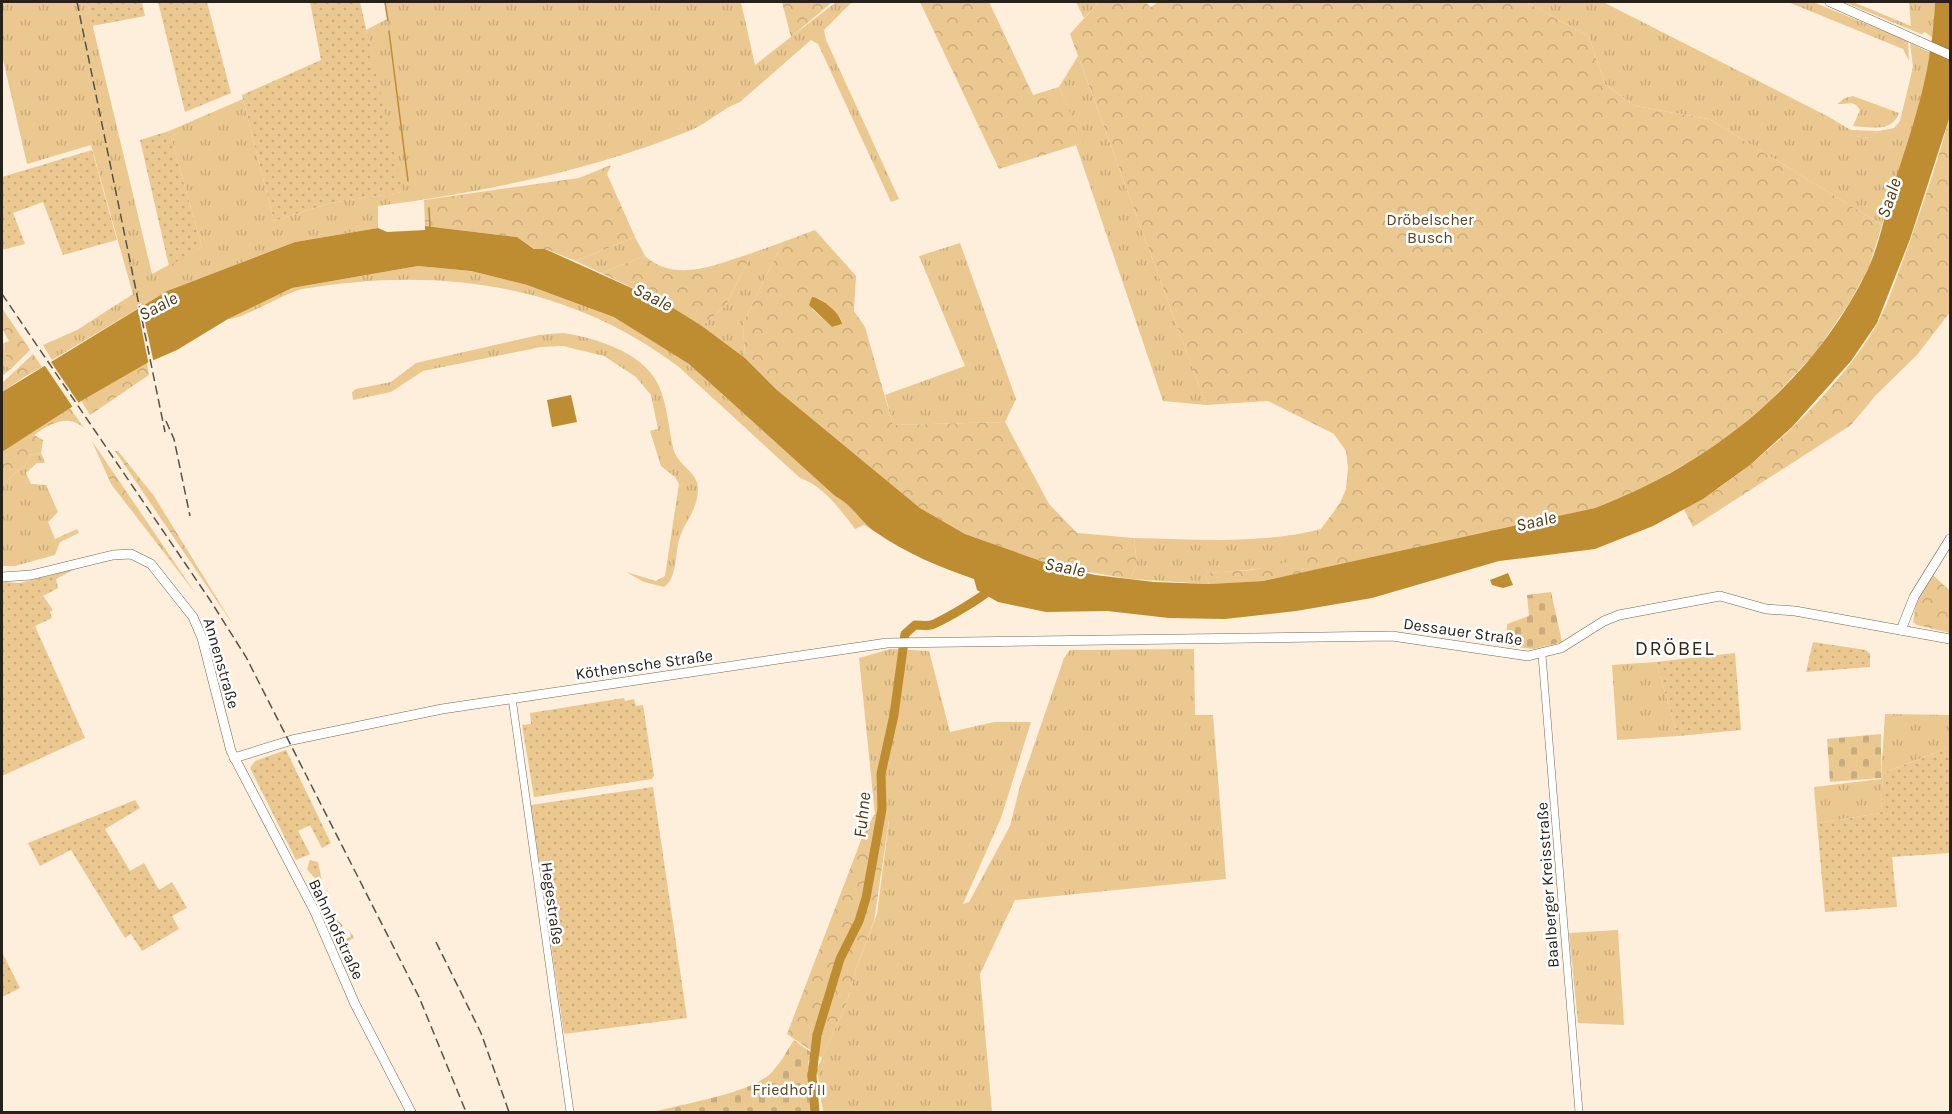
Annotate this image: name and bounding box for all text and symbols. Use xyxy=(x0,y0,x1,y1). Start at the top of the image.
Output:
water label: Saale xyxy=(1872,175,1906,221)
park label: Dröbelscher Busch xyxy=(1386,210,1474,247)
water label: Saale xyxy=(630,278,676,316)
water label: Saale xyxy=(135,287,181,325)
water label: Saale xyxy=(1514,506,1558,536)
water label: Saale xyxy=(1043,552,1087,582)
street label: Dessauer Straße xyxy=(1402,614,1524,649)
street label: Annenstraße xyxy=(200,616,244,711)
district label: DRÖBEL xyxy=(1635,637,1715,660)
street label: Köthensche Straße xyxy=(574,645,714,684)
water label: Fuhne xyxy=(849,791,875,839)
street label: Baalberger Kreisstraße xyxy=(1532,801,1563,968)
street label: Hegestraße xyxy=(537,861,568,946)
street label: Bahnhofstraße xyxy=(305,876,368,982)
park label: Friedhof II xyxy=(752,1080,826,1099)

